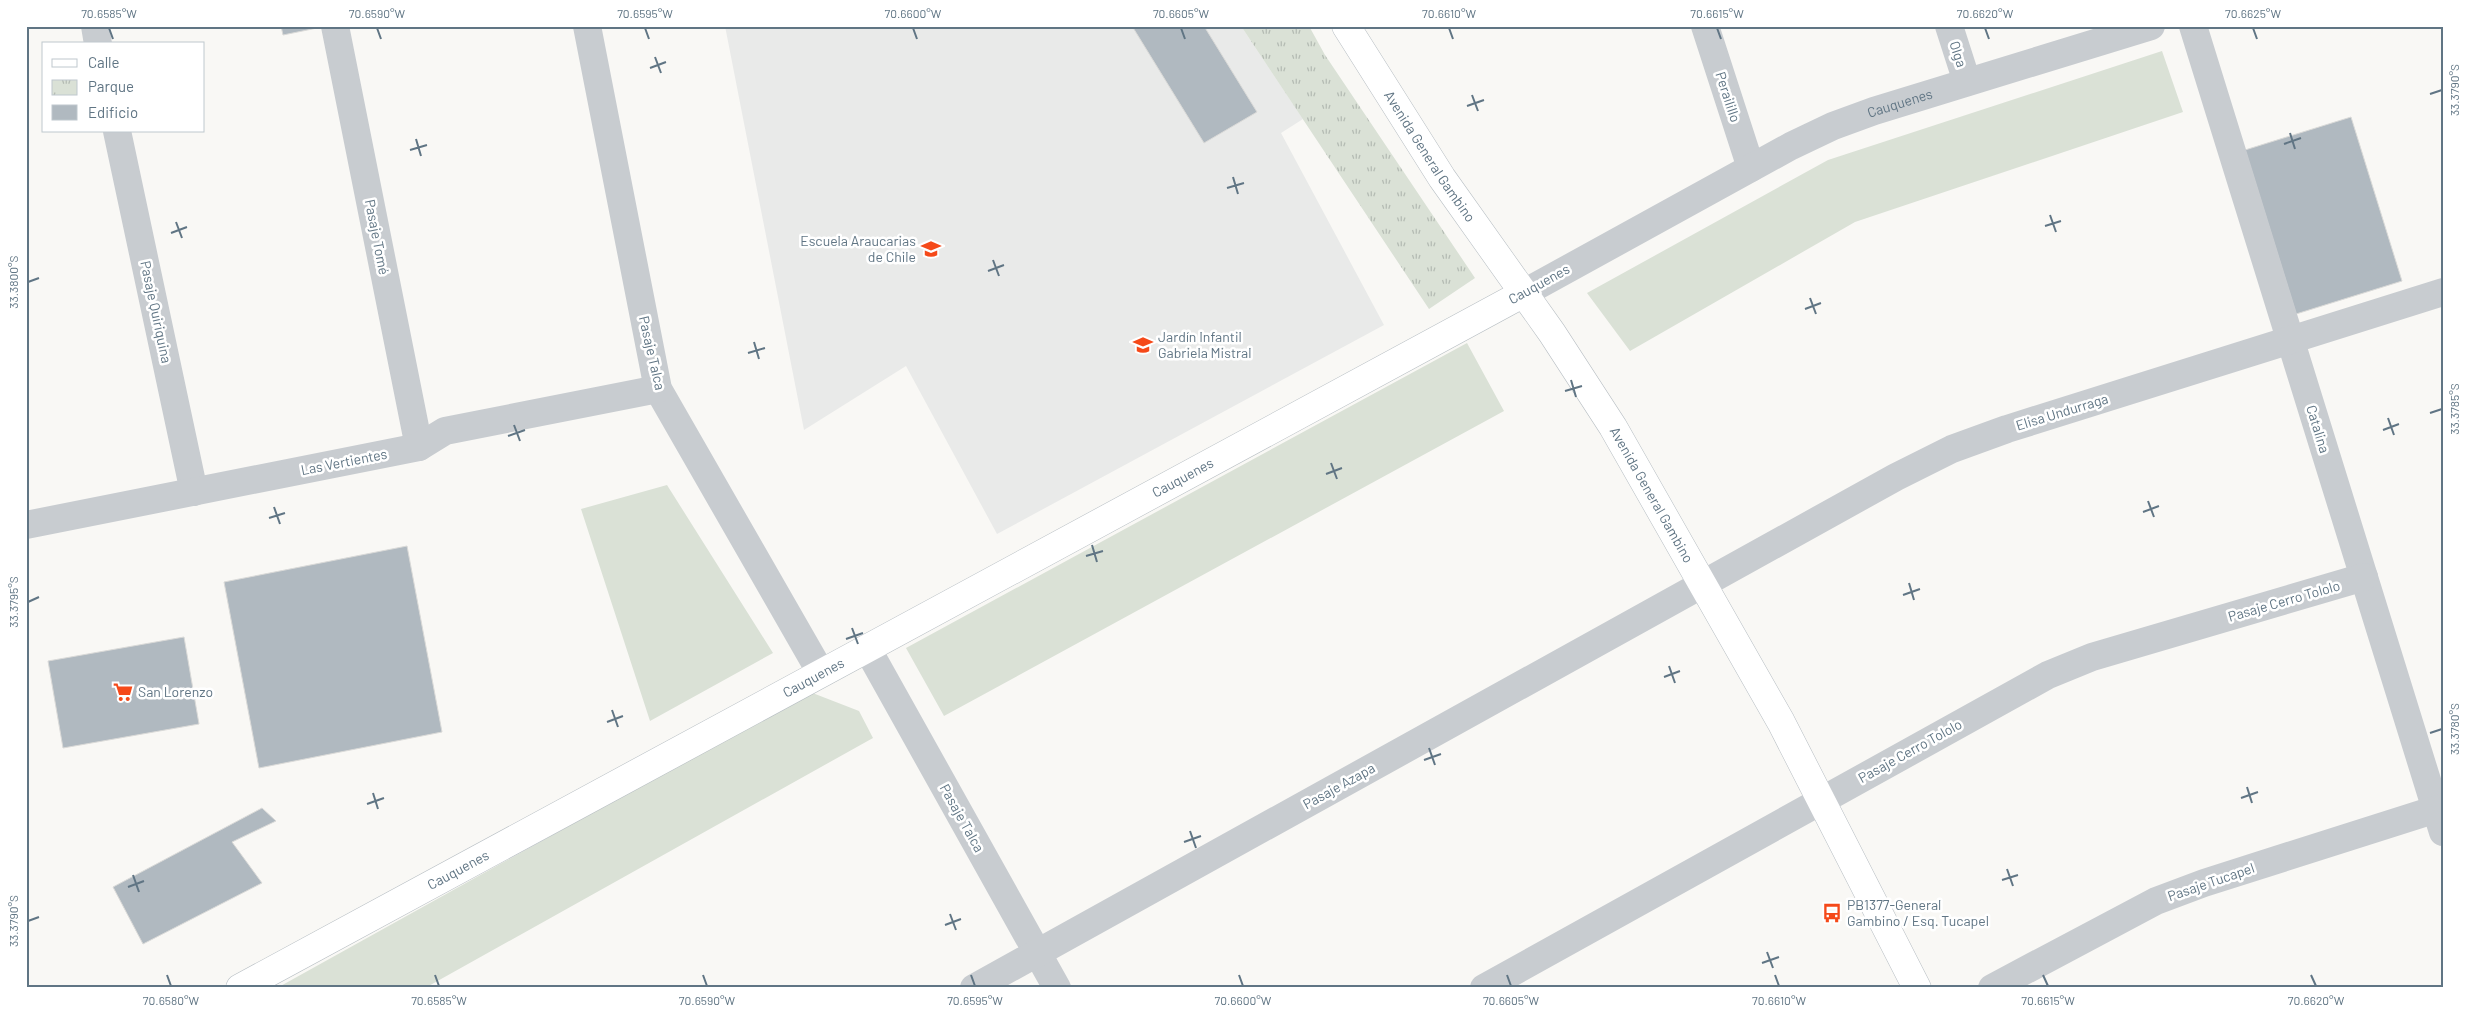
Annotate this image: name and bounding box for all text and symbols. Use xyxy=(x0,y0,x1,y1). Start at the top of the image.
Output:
text: 70.6585°W xyxy=(81,6,137,20)
text: 70.6590°W xyxy=(349,6,406,20)
text: 70.6595°W xyxy=(617,6,673,20)
text: 70.6600°W xyxy=(885,6,942,20)
text: 70.6605°W xyxy=(1153,6,1210,20)
text: 70.6610°W xyxy=(1422,6,1476,20)
text: 70.6615°W xyxy=(1690,6,1744,20)
text: 70.6620°W xyxy=(1957,6,2014,20)
text: 70.6625°W xyxy=(2225,6,2281,20)
street label: Olga xyxy=(1946,39,1971,69)
legend xyxy=(42,42,205,132)
text: Calle xyxy=(88,53,120,71)
text: 33.3790°S xyxy=(2447,64,2461,116)
street label: Perailillo xyxy=(1712,69,1745,124)
text: Parque xyxy=(88,77,134,95)
street label: Cauquenes xyxy=(1865,85,1935,121)
street label: Avenida General Gambino xyxy=(1381,87,1479,225)
text: Edificio xyxy=(88,103,138,121)
street label: Pasaje Tomé xyxy=(362,198,393,276)
place label: Escuela Araucarias de Chile xyxy=(800,232,916,265)
school or university icon: Escuela Araucarias de Chile xyxy=(920,238,942,260)
text: 33.3800°S xyxy=(6,255,20,309)
street label: Pasaje Quiriquina xyxy=(137,259,176,365)
street label: Cauquenes xyxy=(1505,260,1573,307)
street label: Pasaje Talca xyxy=(636,314,669,392)
place label: Jardín Infantil Gabriela Mistral xyxy=(1158,328,1251,361)
school or university icon: Jardín Infantil Gabriela Mistral xyxy=(1132,334,1154,356)
text: 33.3785°S xyxy=(2447,383,2461,435)
street label: Elisa Undurraga xyxy=(2014,389,2110,434)
street label: Catalina xyxy=(2303,403,2334,455)
street label: Avenida General Gambino xyxy=(1607,424,1697,566)
street label: Las Vertientes xyxy=(299,445,389,478)
street label: Cauquenes xyxy=(1149,454,1216,501)
text: 33.3795°S xyxy=(6,576,20,628)
street label: Pasaje Cerro Tololo xyxy=(2226,576,2342,625)
street label: Cauquenes xyxy=(780,654,847,701)
supermarket icon: San Lorenzo xyxy=(112,681,134,703)
place label: San Lorenzo xyxy=(138,683,213,700)
text: 33.3780°S xyxy=(2447,703,2461,755)
street label: Pasaje Cerro Tololo xyxy=(1855,715,1965,786)
street label: Pasaje Azapa xyxy=(1300,759,1378,812)
street label: Pasaje Talca xyxy=(937,781,988,855)
street label: Cauquenes xyxy=(424,846,492,893)
street label: Pasaje Tucapel xyxy=(2165,859,2256,904)
text: 33.3790°S xyxy=(6,895,20,947)
place label: PB1377-General Gambino / Esq. Tucapel xyxy=(1847,896,1989,929)
bus stop icon: PB1377-General Gambino / Esq. Tucapel xyxy=(1821,902,1843,924)
text: 70.6580°W xyxy=(143,993,200,1007)
text: 70.6585°W xyxy=(411,993,467,1007)
text: 70.6590°W xyxy=(679,993,736,1007)
text: 70.6595°W xyxy=(947,993,1003,1007)
text: 70.6600°W xyxy=(1215,993,1272,1007)
text: 70.6605°W xyxy=(1483,993,1540,1007)
text: 70.6610°W xyxy=(1752,993,1806,1007)
text: 70.6615°W xyxy=(2021,993,2075,1007)
text: 70.6620°W xyxy=(2288,993,2345,1007)

